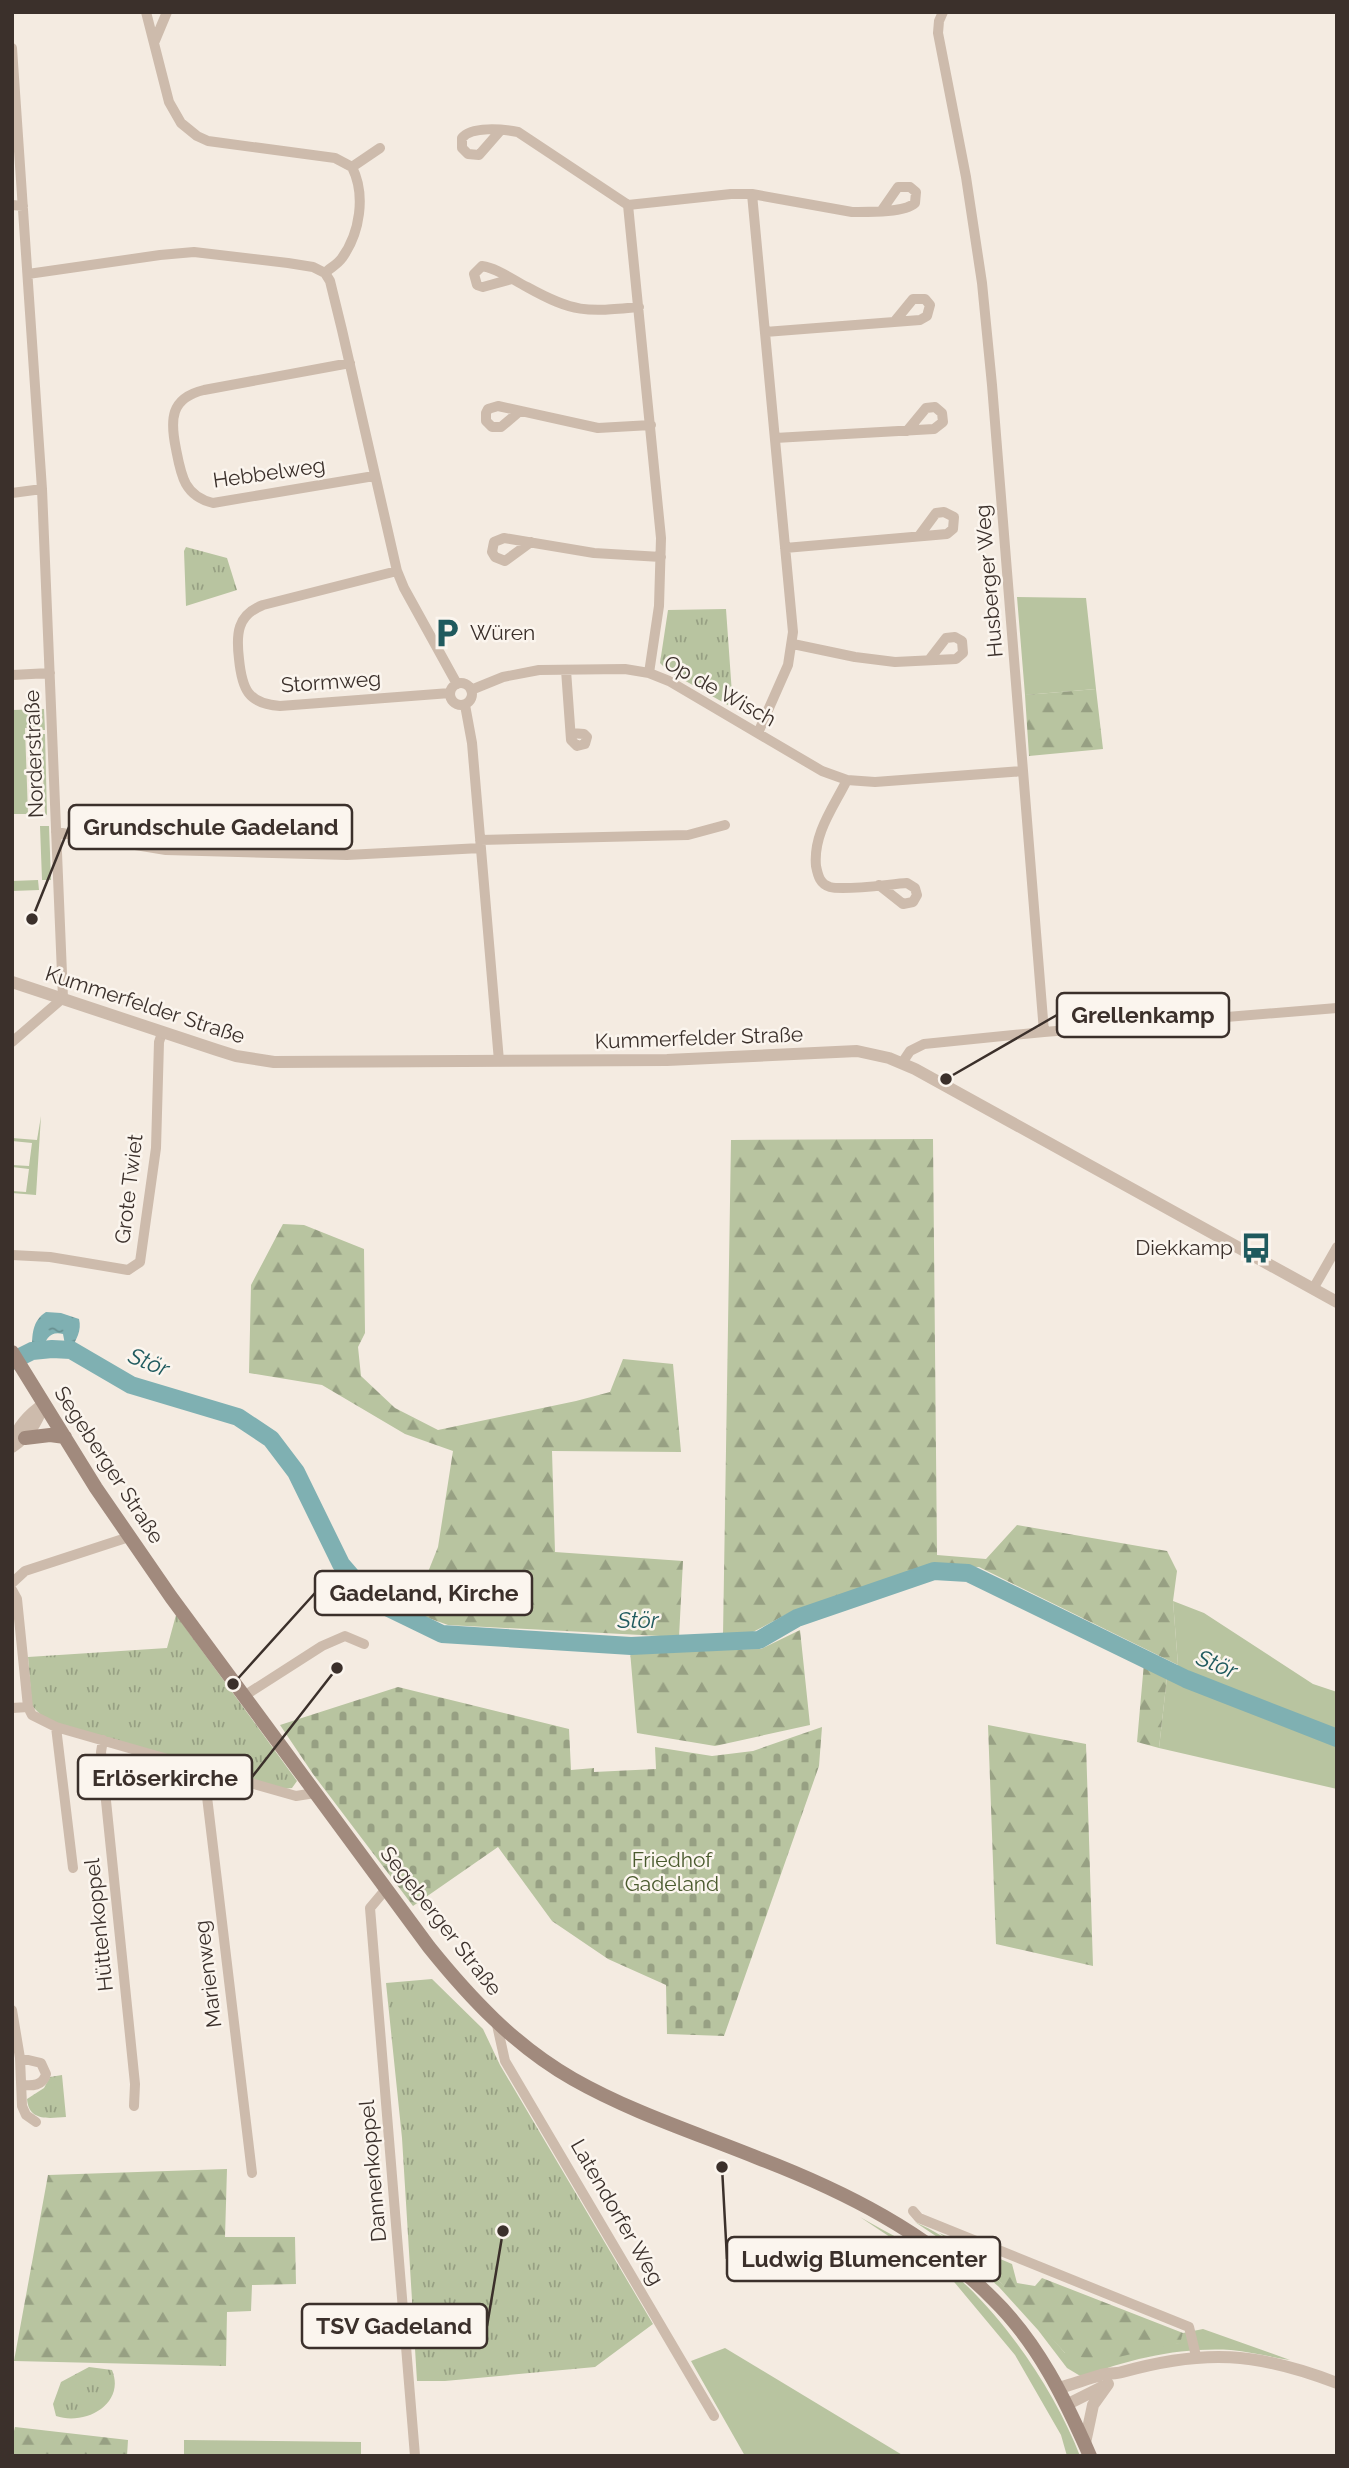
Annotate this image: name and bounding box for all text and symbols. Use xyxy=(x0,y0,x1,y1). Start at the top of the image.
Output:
street label: Hebbelweg xyxy=(211,452,327,493)
street label: Husberger Weg xyxy=(969,504,1008,658)
parking icon: Würen xyxy=(430,616,464,650)
place label: Würen xyxy=(470,620,535,645)
street label: Op de Wisch xyxy=(660,649,781,732)
street label: Stormweg xyxy=(280,666,382,697)
street label: Norderstraße xyxy=(19,690,48,819)
callout: Grundschule Gadeland xyxy=(69,805,352,849)
text: Grundschule Gadeland xyxy=(83,813,339,840)
street label: Kummerfelder Straße xyxy=(42,960,248,1049)
callout: Grellenkamp xyxy=(1057,993,1229,1037)
text: Grellenkamp xyxy=(1071,1001,1215,1028)
street label: Kummerfelder Straße xyxy=(594,1021,804,1054)
street label: Grote Twiet xyxy=(109,1133,148,1245)
bus stop icon: Diekkamp xyxy=(1239,1231,1273,1265)
place label: Diekkamp xyxy=(1135,1235,1233,1260)
water label: Stör xyxy=(124,1341,175,1382)
street label: Segeberger Straße xyxy=(49,1381,170,1548)
callout: Gadeland, Kirche xyxy=(315,1571,532,1615)
text: Gadeland, Kirche xyxy=(329,1579,519,1606)
water label: Stör xyxy=(616,1606,660,1633)
water label: Stör xyxy=(1192,1643,1243,1684)
callout: Erlöserkirche xyxy=(78,1755,252,1799)
text: Erlöserkirche xyxy=(92,1764,238,1791)
street label: Segeberger Straße xyxy=(375,1841,507,2000)
park label: Friedhof Gadeland xyxy=(625,1847,719,1896)
street label: Hüttenkoppel xyxy=(79,1857,118,1993)
street label: Marienweg xyxy=(189,1919,226,2029)
street label: Dannenkoppel xyxy=(354,2099,391,2243)
street label: Latendorfer Weg xyxy=(566,2134,669,2289)
callout: Ludwig Blumencenter xyxy=(727,2237,1000,2281)
text: Ludwig Blumencenter xyxy=(741,2245,987,2272)
callout: TSV Gadeland xyxy=(302,2304,487,2348)
text: TSV Gadeland xyxy=(316,2312,472,2339)

